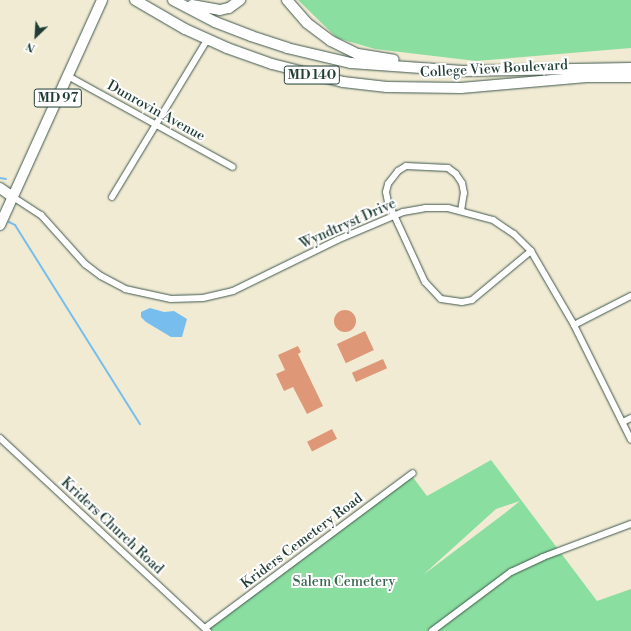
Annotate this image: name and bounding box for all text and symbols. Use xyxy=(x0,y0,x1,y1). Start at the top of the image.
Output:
north arrow xyxy=(16,16,56,56)
text: N xyxy=(24,39,38,55)
street label: College View Boulevard xyxy=(420,57,568,81)
road number: MD 140 xyxy=(283,64,341,86)
street label: Dunrovin Avenue xyxy=(104,77,208,145)
road number: MD 97 xyxy=(33,87,83,109)
street label: Wyndtryst Drive xyxy=(297,195,399,253)
street label: Kriders Church Road xyxy=(57,474,167,578)
street label: Kriders Cemetery Road xyxy=(238,490,366,592)
park label: Salem Cemetery xyxy=(293,574,395,590)

